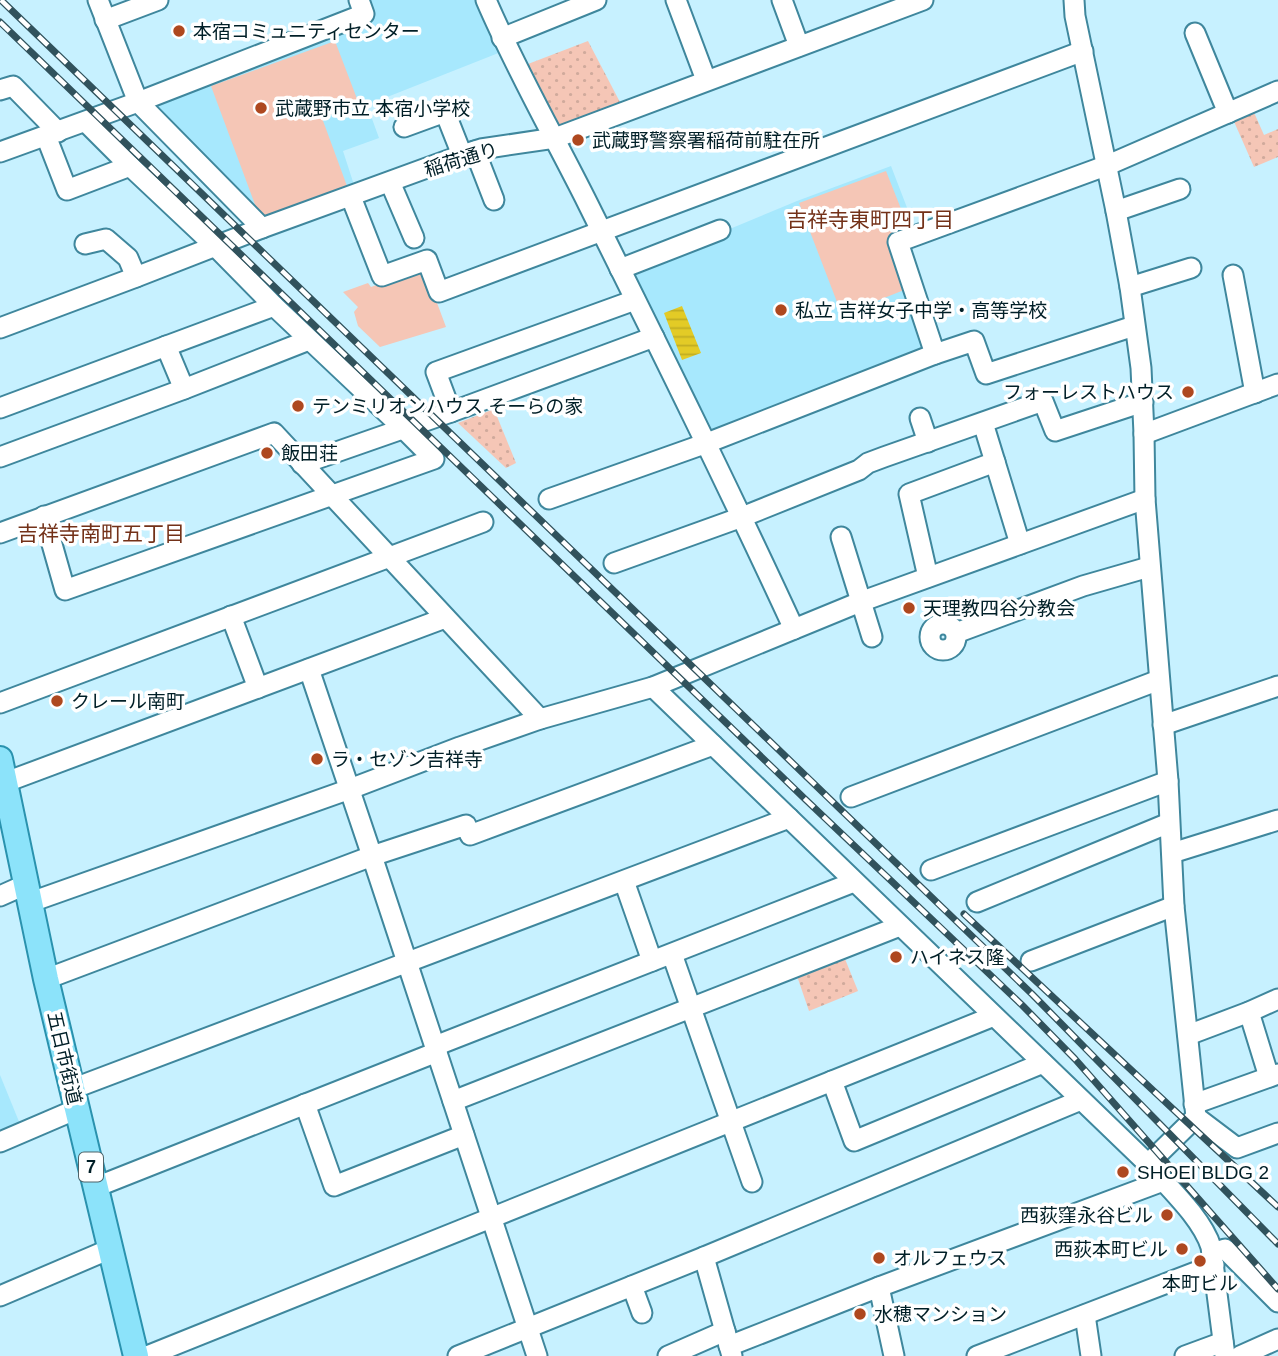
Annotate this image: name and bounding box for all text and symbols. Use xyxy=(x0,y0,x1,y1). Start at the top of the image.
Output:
place label: 本宿コミュニティセンター xyxy=(193,21,420,42)
marker: 本宿コミュニティセンター xyxy=(171,23,187,39)
place label: 武蔵野市立 本宿小学校 xyxy=(275,98,470,119)
marker: 武蔵野市立 本宿小学校 xyxy=(253,100,269,116)
place label: 武蔵野警察署稲荷前駐在所 xyxy=(592,130,820,151)
marker: 武蔵野警察署稲荷前駐在所 xyxy=(570,132,586,148)
street label: 稲荷通り xyxy=(422,138,501,181)
district label: 吉祥寺東町四丁目 xyxy=(786,208,954,231)
place label: 私立 吉祥女子中学・高等学校 xyxy=(795,300,1047,321)
marker: 私立 吉祥女子中学・高等学校 xyxy=(773,302,789,318)
place label: フォーレストハウス xyxy=(1003,382,1174,403)
marker: フォーレストハウス xyxy=(1180,384,1196,400)
place label: テンミリオンハウス そーらの家 xyxy=(312,396,583,417)
marker: テンミリオンハウス そーらの家 xyxy=(290,398,306,414)
place label: 飯田荘 xyxy=(281,443,338,464)
marker: 飯田荘 xyxy=(259,445,275,461)
district label: 吉祥寺南町五丁目 xyxy=(17,522,185,545)
place label: 天理教四谷分教会 xyxy=(923,598,1075,619)
marker: 天理教四谷分教会 xyxy=(901,600,917,616)
place label: クレール南町 xyxy=(71,691,185,712)
marker: クレール南町 xyxy=(49,693,65,709)
place label: ラ・セゾン吉祥寺 xyxy=(331,749,483,770)
marker: ラ・セゾン吉祥寺 xyxy=(309,751,325,767)
place label: ハイネス隆 xyxy=(910,947,1005,968)
marker: ハイネス隆 xyxy=(888,949,904,965)
street label: 五日市街道 xyxy=(44,1009,85,1107)
road number: 7 xyxy=(79,1152,103,1182)
place label: SHOEI BLDG 2 xyxy=(1137,1162,1269,1183)
marker: SHOEI BLDG 2 xyxy=(1115,1164,1131,1180)
place label: 西荻窪永谷ビル xyxy=(1020,1205,1153,1226)
marker: 西荻窪永谷ビル xyxy=(1159,1207,1175,1223)
place label: 西荻本町ビル xyxy=(1054,1239,1168,1260)
marker: 西荻本町ビル xyxy=(1174,1241,1190,1257)
place label: オルフェウス xyxy=(893,1248,1007,1269)
marker: オルフェウス xyxy=(871,1250,887,1266)
marker: 本町ビル xyxy=(1192,1253,1208,1269)
place label: 本町ビル xyxy=(1162,1273,1238,1294)
place label: 水穂マンション xyxy=(874,1304,1007,1325)
marker: 水穂マンション xyxy=(852,1306,868,1322)

